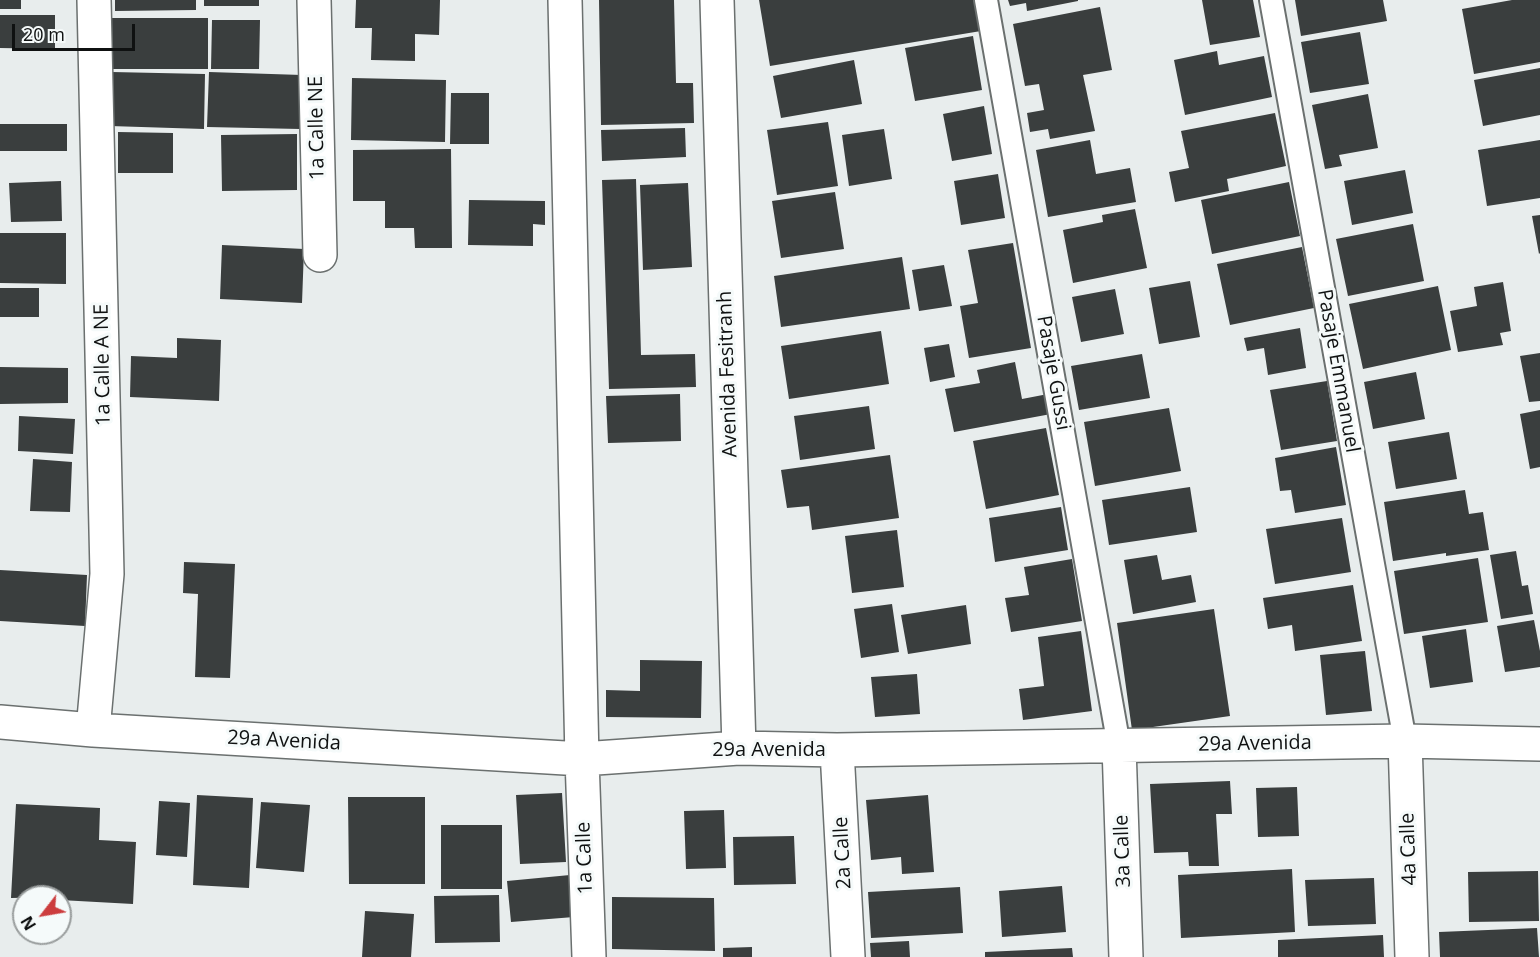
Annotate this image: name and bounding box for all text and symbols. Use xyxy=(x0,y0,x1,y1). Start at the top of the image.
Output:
scale bar xyxy=(15,12,138,50)
text: 20 m xyxy=(23,22,65,46)
street label: 1a Calle NE xyxy=(304,76,330,180)
street label: Pasaje Emmanuel xyxy=(1312,288,1364,454)
street label: Avenida Fesitranh xyxy=(713,290,743,458)
street label: 1a Calle A NE xyxy=(90,304,116,426)
street label: Pasaje Gussi xyxy=(1031,314,1075,432)
street label: 29a Avenida xyxy=(227,726,341,756)
street label: 29a Avenida xyxy=(1198,731,1312,757)
street label: 29a Avenida xyxy=(712,738,826,762)
street label: 4a Calle xyxy=(1396,812,1422,886)
street label: 3a Calle xyxy=(1110,814,1136,888)
street label: 2a Calle xyxy=(829,816,857,890)
street label: 1a Calle xyxy=(572,821,598,895)
north arrow xyxy=(12,885,72,945)
text: N xyxy=(16,912,41,934)

